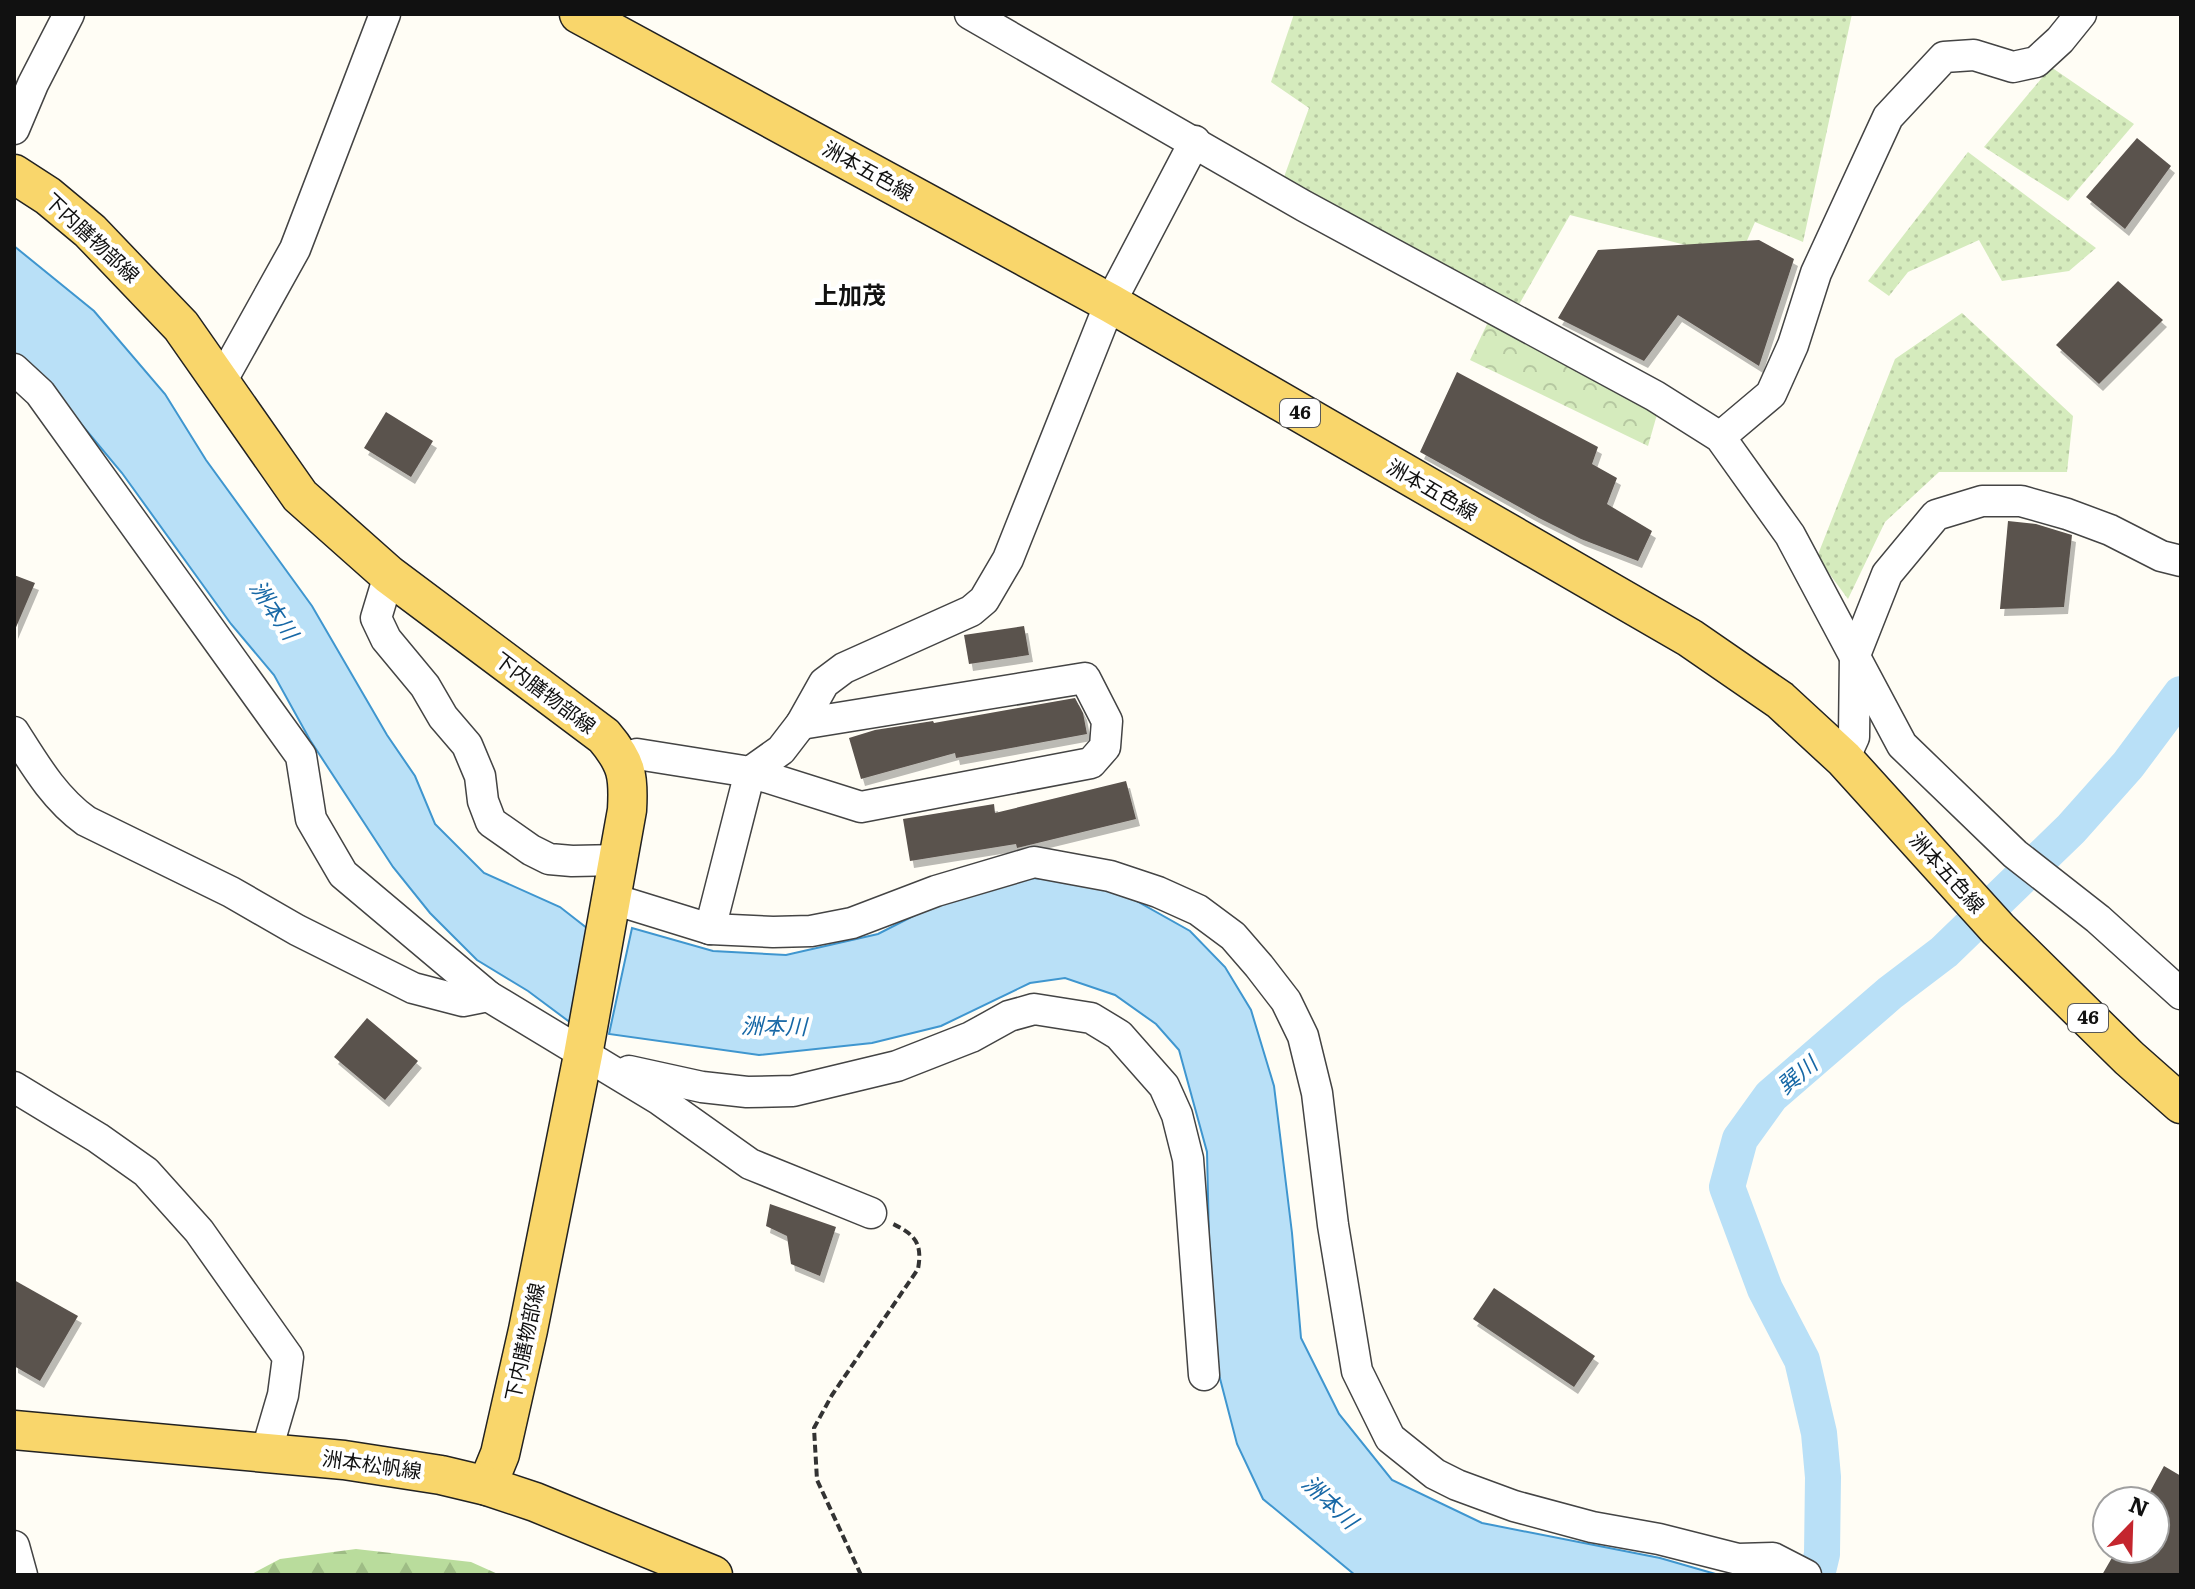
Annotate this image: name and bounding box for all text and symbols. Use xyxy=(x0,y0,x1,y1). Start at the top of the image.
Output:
street label: 洲本五色線 xyxy=(818,132,920,207)
street label: 下内膳物部線 xyxy=(39,185,147,288)
district label: 上加茂 xyxy=(814,276,886,311)
road number: 46 xyxy=(1280,399,1320,427)
street label: 洲本五色線 xyxy=(1382,450,1484,526)
water label: 洲本川 xyxy=(243,573,308,647)
street label: 下内膳物部線 xyxy=(489,643,603,739)
street label: 洲本五色線 xyxy=(1904,824,1993,919)
road number: 46 xyxy=(2068,1004,2108,1032)
water label: 洲本川 xyxy=(741,1007,809,1042)
water label: 巽川 xyxy=(1769,1046,1825,1101)
street label: 下内膳物部線 xyxy=(496,1280,550,1403)
street label: 洲本松帆線 xyxy=(321,1441,424,1485)
water label: 洲本川 xyxy=(1296,1466,1368,1537)
north arrow xyxy=(2091,1485,2171,1565)
text: N xyxy=(2124,1486,2154,1524)

